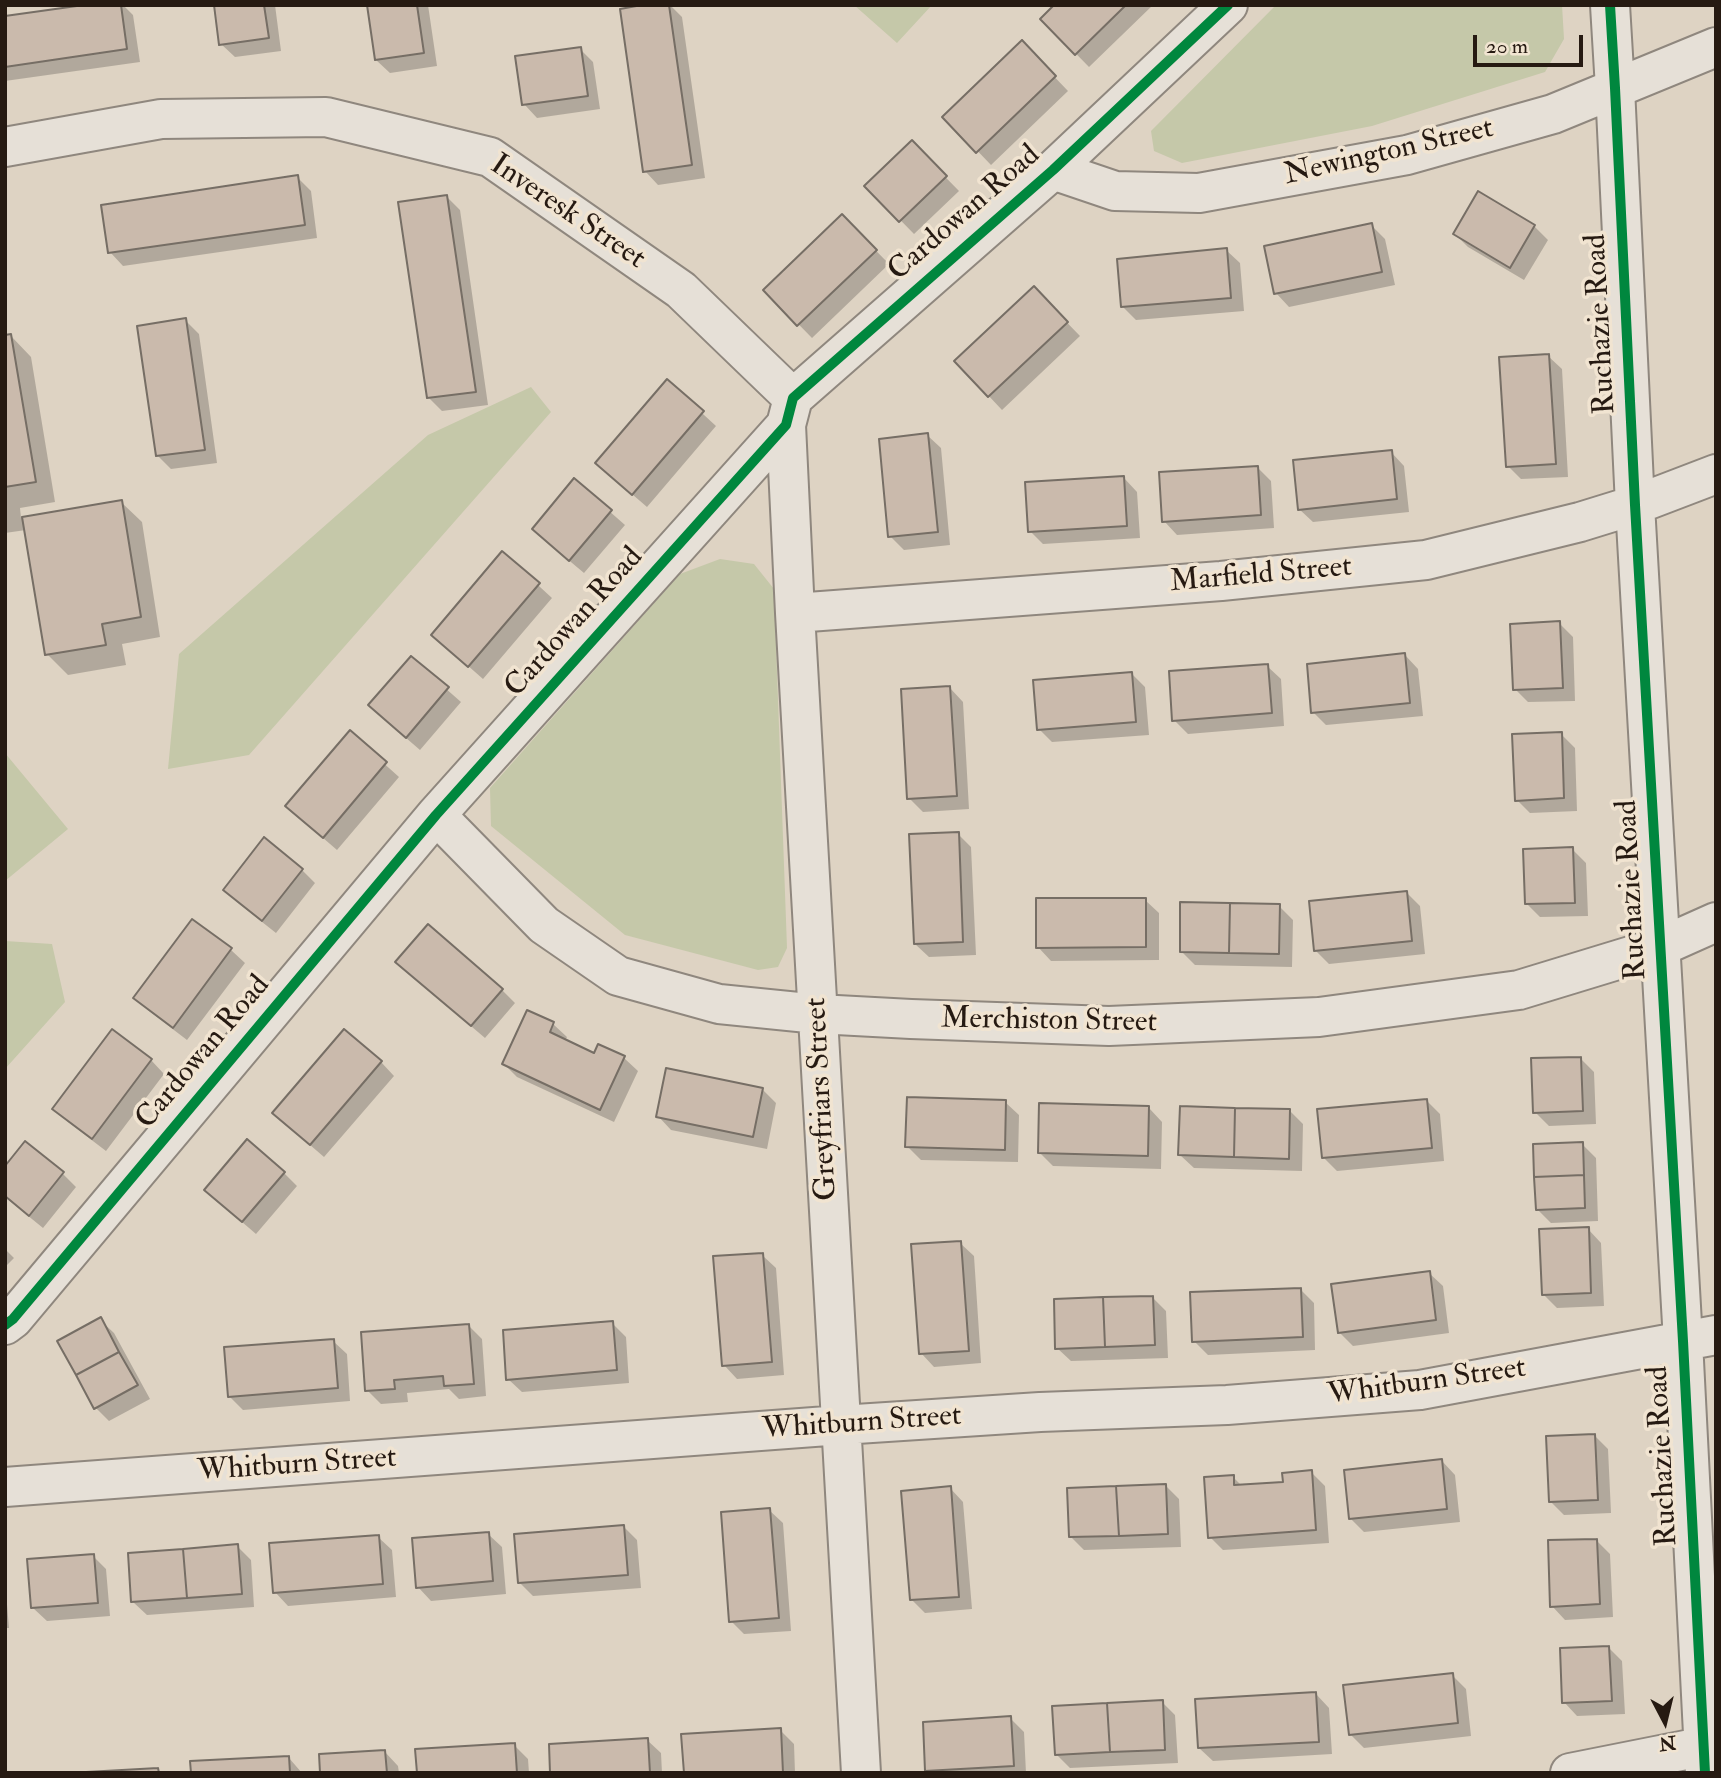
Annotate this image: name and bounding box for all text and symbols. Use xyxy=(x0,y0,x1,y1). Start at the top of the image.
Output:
scale bar xyxy=(1476,21,1586,65)
text: 20 m xyxy=(1486,33,1528,60)
street label: Newington Street xyxy=(1281,111,1497,195)
street label: Cardowan Road xyxy=(882,138,1048,290)
street label: Inveresk Street xyxy=(483,148,651,278)
street label: Ruchazie Road xyxy=(1579,233,1625,415)
street label: Cardowan Road xyxy=(498,541,652,705)
street label: Marfield Street xyxy=(1169,550,1353,602)
street label: Ruchazie Road xyxy=(1610,799,1656,981)
street label: Cardowan Road xyxy=(129,969,279,1137)
street label: Greyfriars Street xyxy=(800,997,846,1201)
street label: Merchiston Street xyxy=(941,1002,1157,1042)
street label: Whitburn Street xyxy=(1326,1351,1528,1415)
street label: Ruchazie Road xyxy=(1641,1365,1687,1547)
street label: Whitburn Street xyxy=(761,1399,963,1449)
street label: Whitburn Street xyxy=(196,1441,398,1491)
north arrow xyxy=(1630,1687,1700,1757)
text: N xyxy=(1658,1730,1677,1756)

